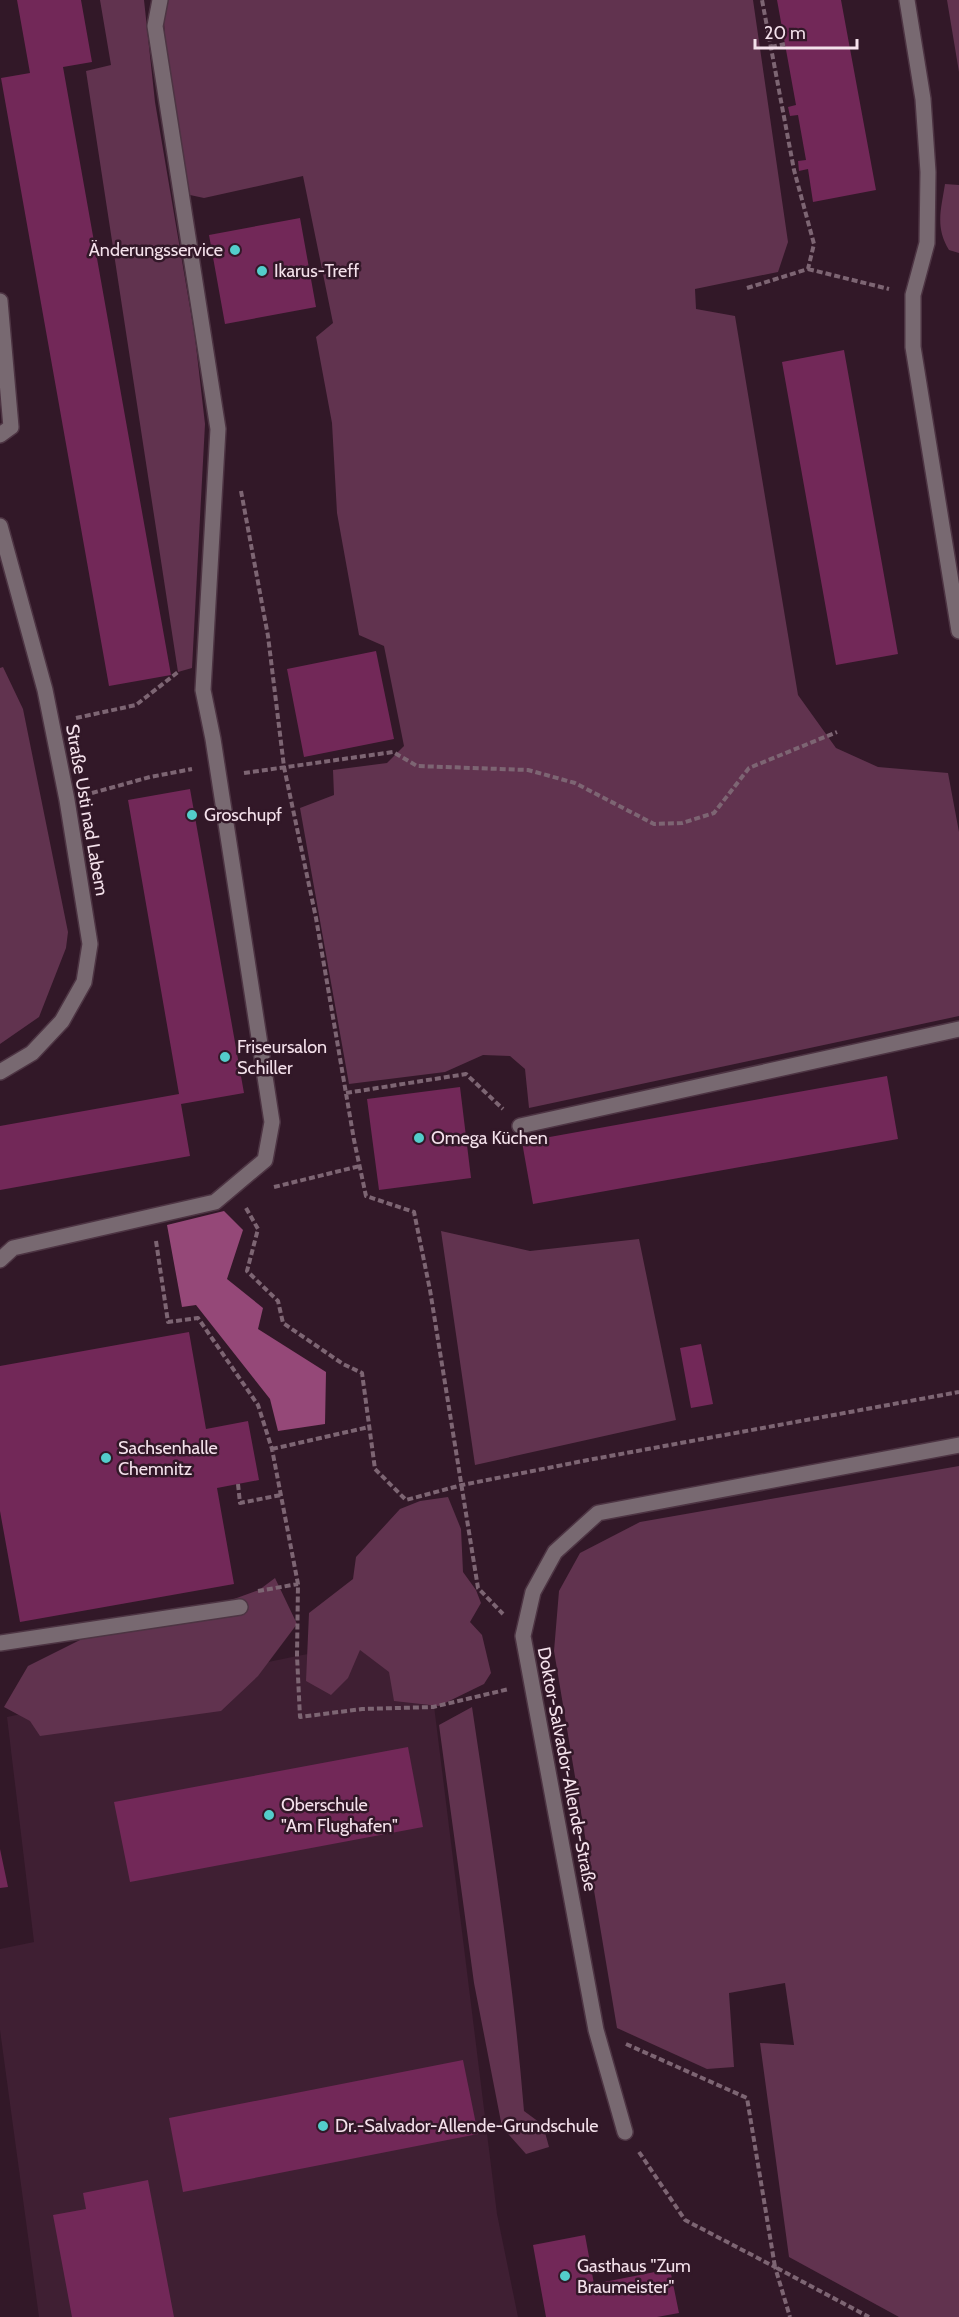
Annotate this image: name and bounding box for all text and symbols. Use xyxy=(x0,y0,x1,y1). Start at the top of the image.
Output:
scale bar xyxy=(755,12,857,50)
text: 20 m xyxy=(764,22,806,44)
place label: Änderungsservice xyxy=(89,239,223,261)
marker: Änderungsservice xyxy=(228,243,242,257)
place label: Ikarus-Treff xyxy=(274,260,359,282)
marker: Ikarus-Treff xyxy=(255,264,269,278)
street label: Straße Usti nad Labem xyxy=(61,723,113,897)
place label: Groschupf xyxy=(204,804,282,826)
marker: Groschupf xyxy=(185,808,199,822)
place label: Friseursalon Schiller xyxy=(237,1036,327,1079)
marker: Friseursalon Schiller xyxy=(218,1050,232,1064)
place label: Omega Küchen xyxy=(431,1127,548,1149)
marker: Omega Küchen xyxy=(412,1131,426,1145)
place label: Sachsenhalle Chemnitz xyxy=(118,1437,218,1480)
marker: Sachsenhalle Chemnitz xyxy=(99,1451,113,1465)
street label: Doktor-Salvador-Allende-Straße xyxy=(533,1645,601,1893)
place label: Oberschule "Am Flughafen" xyxy=(281,1794,398,1837)
marker: Oberschule "Am Flughafen" xyxy=(262,1808,276,1822)
place label: Dr.-Salvador-Allende-Grundschule xyxy=(335,2115,599,2137)
marker: Dr.-Salvador-Allende-Grundschule xyxy=(316,2119,330,2133)
place label: Gasthaus "Zum Braumeister" xyxy=(577,2255,691,2298)
marker: Gasthaus "Zum Braumeister" xyxy=(558,2269,572,2283)

